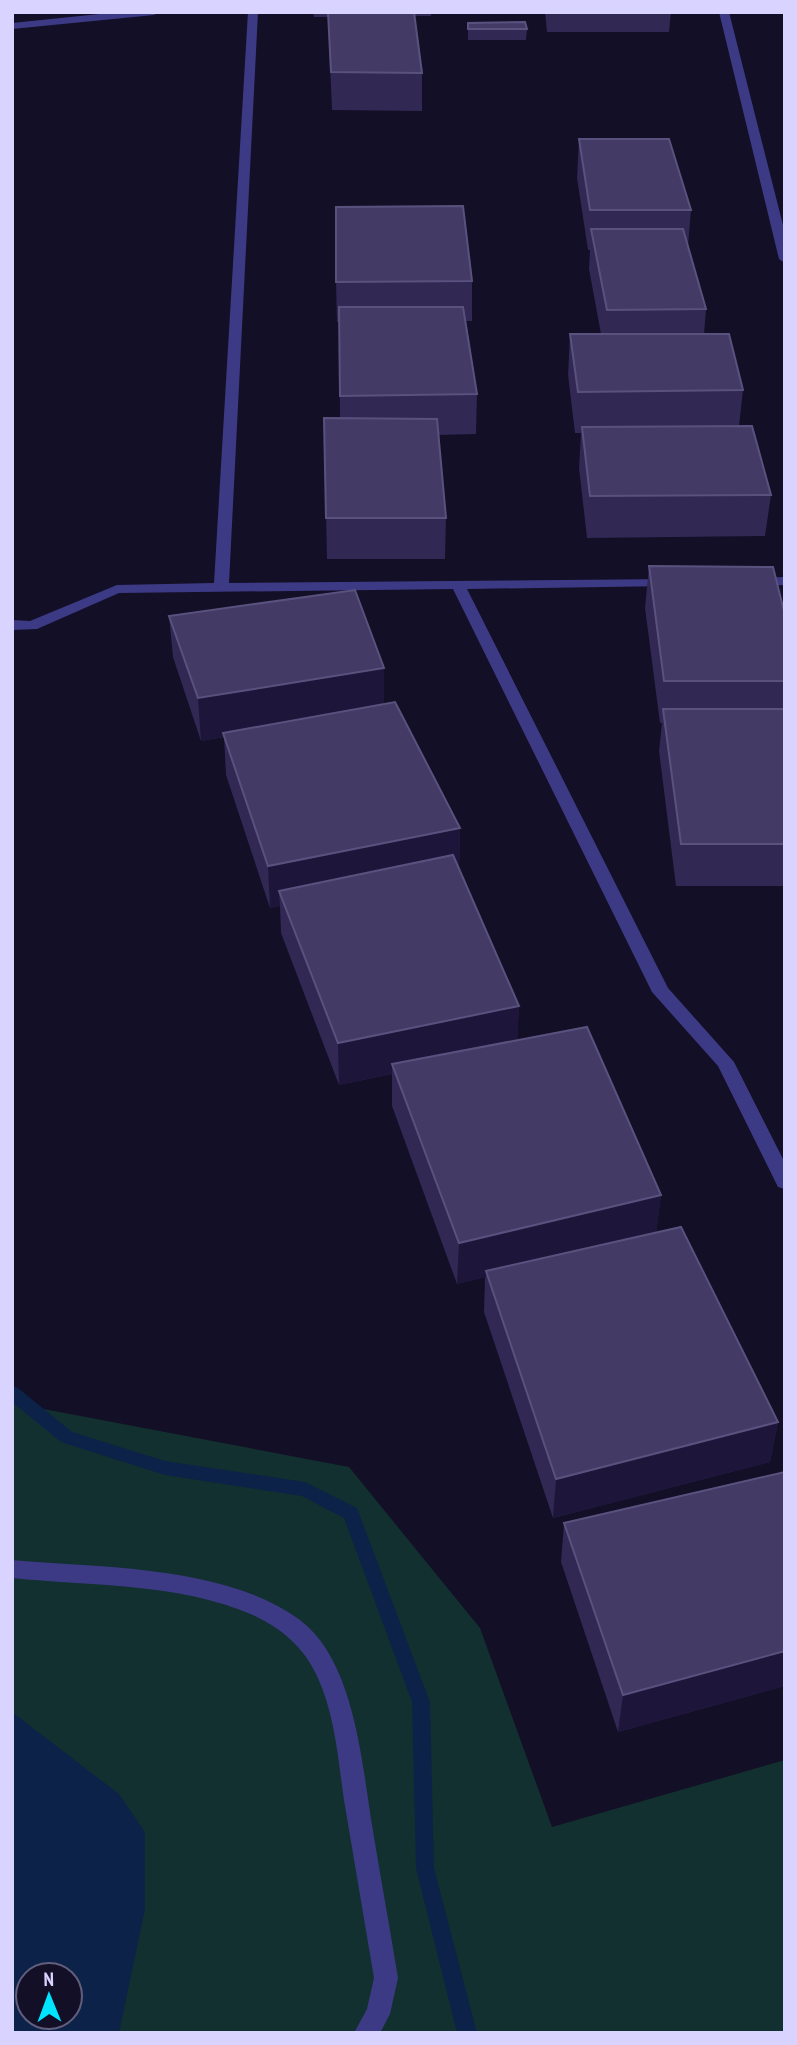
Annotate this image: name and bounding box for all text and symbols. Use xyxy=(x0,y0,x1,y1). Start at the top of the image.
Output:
north arrow xyxy=(14,1961,84,2031)
text: N xyxy=(43,1967,54,1991)

